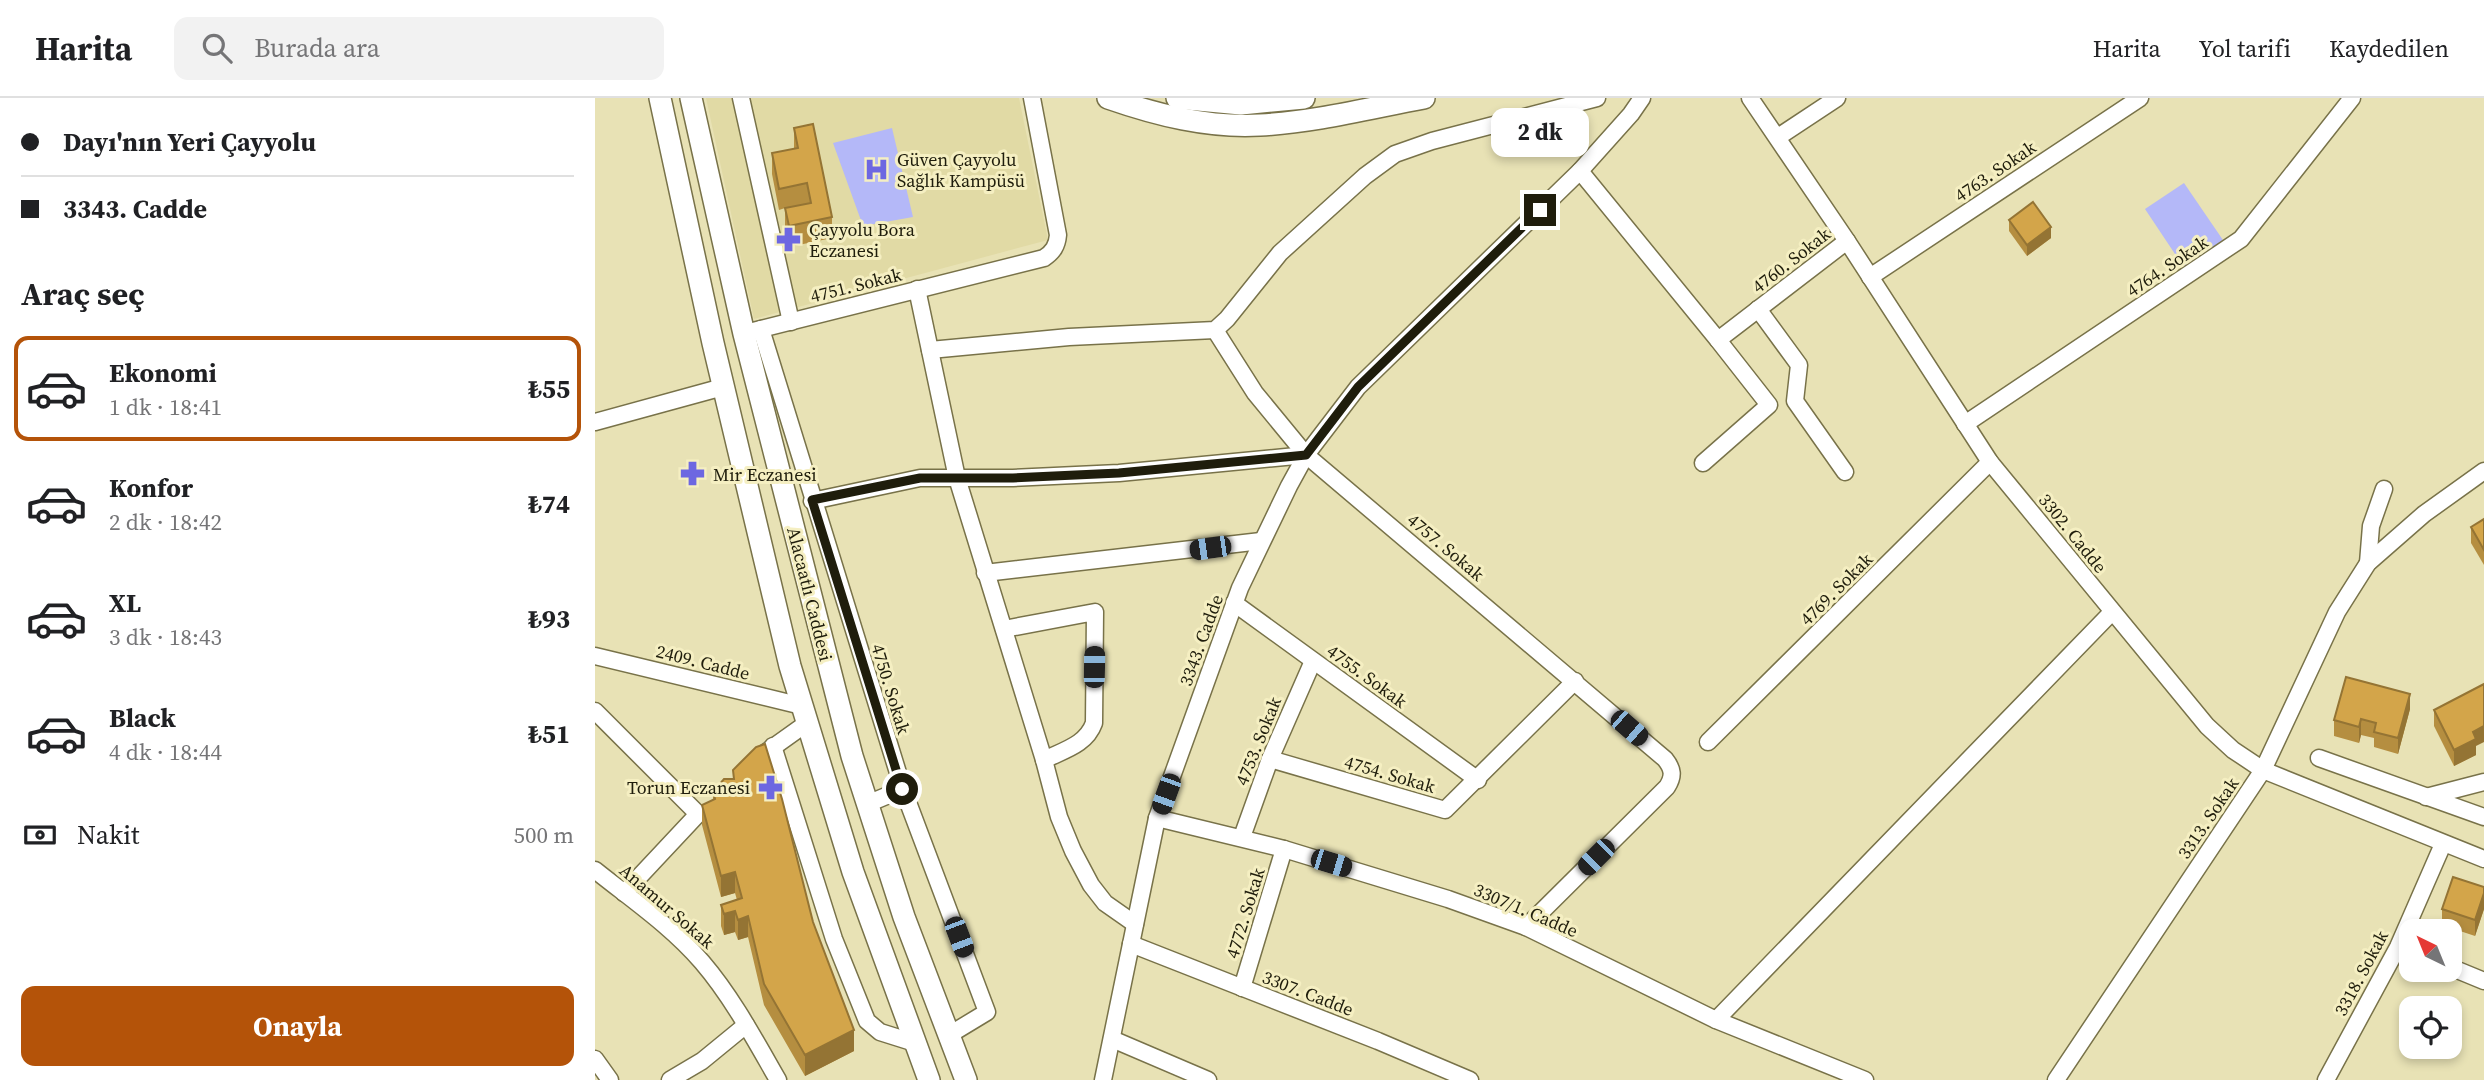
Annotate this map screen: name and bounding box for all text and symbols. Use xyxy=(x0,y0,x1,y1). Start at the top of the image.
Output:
search box xyxy=(174,17,664,80)
text: Harita xyxy=(35,26,132,71)
icon: search xyxy=(198,29,236,67)
text: Burada ara xyxy=(254,30,380,66)
text: Harita xyxy=(2093,32,2161,65)
text: Yol tarifi xyxy=(2199,32,2291,65)
text: Kaydedilen xyxy=(2329,32,2449,65)
callout: 2 dk xyxy=(1491,108,1589,158)
text: 2 dk xyxy=(1518,116,1562,148)
text: Dayı'nın Yeri Çayyolu xyxy=(63,124,316,160)
street label: 4763. Sokak xyxy=(1949,134,2041,207)
place label: Güven Çayyolu Sağlık Kampüsü xyxy=(897,147,1025,193)
hospital icon: Güven Çayyolu Sağlık Kampüsü xyxy=(863,155,891,183)
text: 3343. Cadde xyxy=(63,191,207,227)
route end xyxy=(1524,194,1556,226)
place label: Çayyolu Bora Eczanesi xyxy=(809,217,916,263)
street label: 4760. Sokak xyxy=(1747,221,1836,299)
pharmacy icon: Çayyolu Bora Eczanesi xyxy=(775,225,803,253)
street label: 4764. Sokak xyxy=(2121,229,2213,302)
street label: 4751. Sokak xyxy=(808,262,904,308)
text: Araç seç xyxy=(21,272,145,316)
text: Ekonomi xyxy=(109,355,217,391)
icon: car xyxy=(25,357,88,420)
text: ₺55 xyxy=(528,371,570,407)
text: 1 dk · 18:41 xyxy=(109,391,222,423)
pharmacy icon: Mir Eczanesi xyxy=(679,460,707,488)
place label: Mir Eczanesi xyxy=(713,462,817,487)
text: Konfor xyxy=(109,470,193,506)
icon: car xyxy=(25,472,88,535)
text: ₺74 xyxy=(528,486,570,522)
street label: 3302. Cadde xyxy=(2033,488,2113,578)
text: 2 dk · 18:42 xyxy=(109,506,222,538)
street label: 4757. Sokak xyxy=(1402,507,1490,587)
street label: Alacaatlı Caddesi xyxy=(781,524,839,664)
car xyxy=(1188,535,1233,561)
street label: 4769. Sokak xyxy=(1794,547,1878,631)
text: XL xyxy=(109,585,141,621)
icon: car xyxy=(25,587,88,650)
street label: 3343. Cadde xyxy=(1173,591,1229,689)
text: ₺93 xyxy=(528,601,570,637)
text: 3 dk · 18:43 xyxy=(109,621,222,653)
street label: 2409. Cadde xyxy=(654,638,752,686)
street label: 4755. Sokak xyxy=(1322,638,1412,714)
street label: 4750. Sokak xyxy=(865,641,917,737)
car xyxy=(1084,646,1105,688)
street label: 4753. Sokak xyxy=(1229,693,1287,789)
text: Black xyxy=(109,700,176,736)
icon: car xyxy=(25,702,88,765)
car xyxy=(1607,706,1652,750)
text: ₺51 xyxy=(528,716,570,752)
text: 4 dk · 18:44 xyxy=(109,736,222,768)
street label: 4754. Sokak xyxy=(1342,749,1438,799)
car xyxy=(1149,771,1184,817)
street label: 3313. Sokak xyxy=(2172,772,2245,864)
pharmacy icon: Torun Eczanesi xyxy=(756,773,784,801)
route start xyxy=(886,773,918,805)
place label: Torun Eczanesi xyxy=(627,775,750,800)
icon: cash xyxy=(21,816,59,854)
text: Nakit xyxy=(77,817,139,853)
text: 500 m xyxy=(513,819,574,851)
car xyxy=(1574,835,1619,879)
car xyxy=(1308,847,1355,879)
street label: Anamur Sokak xyxy=(614,858,720,954)
street label: 4772. Sokak xyxy=(1219,865,1271,961)
street label: 3307/1. Cadde xyxy=(1470,877,1582,943)
car xyxy=(942,914,977,960)
north arrow xyxy=(2399,919,2462,982)
map controls xyxy=(2399,919,2462,1059)
street label: 3318. Sokak xyxy=(2328,926,2394,1020)
street label: 3307. Cadde xyxy=(1259,964,1357,1022)
button: Onayla xyxy=(21,986,574,1066)
button: locate xyxy=(2399,996,2462,1059)

